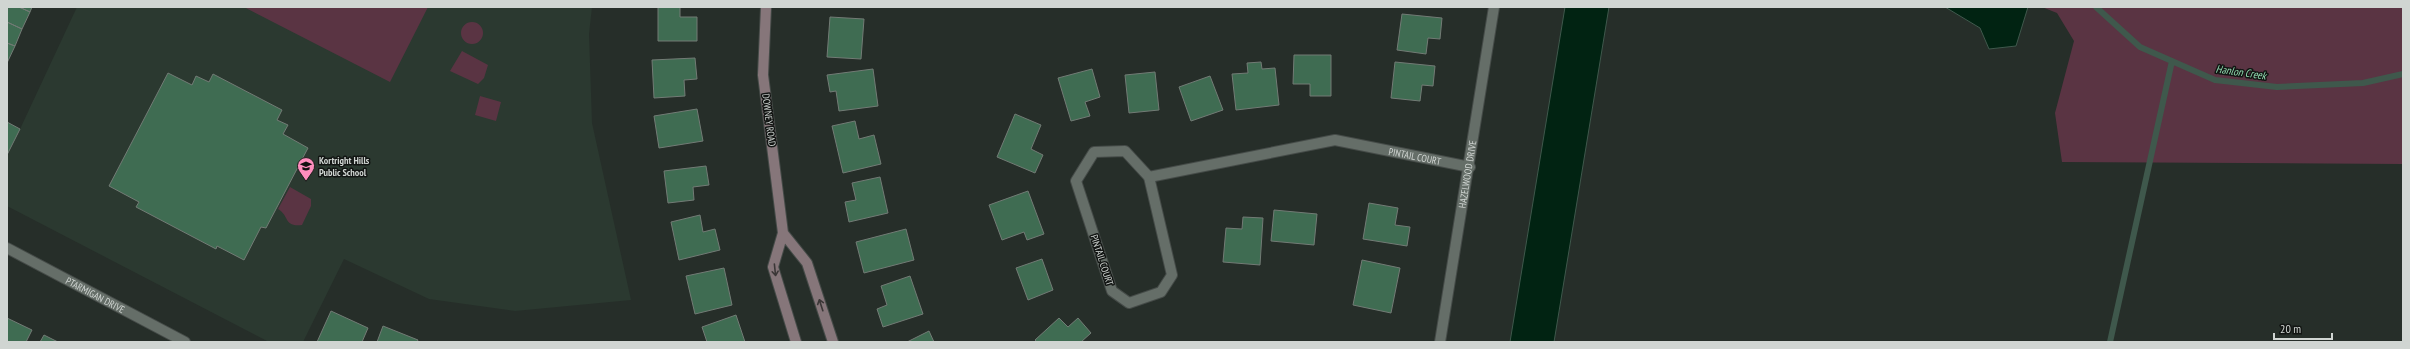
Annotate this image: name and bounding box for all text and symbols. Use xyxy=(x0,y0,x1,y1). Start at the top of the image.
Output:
water label: Hanlon Creek xyxy=(2215,62,2269,83)
street label: DOWNEY ROAD xyxy=(759,93,779,147)
street label: HAZELWOOD DRIVE xyxy=(1455,139,1479,209)
street label: PINTAIL COURT xyxy=(1387,144,1443,168)
place label: Kortright Hills Public School xyxy=(319,154,370,179)
school or university icon: Kortright Hills Public School xyxy=(296,156,316,181)
street label: PINTAIL COURT xyxy=(1088,233,1117,288)
one-way arrow xyxy=(771,264,778,277)
street label: PTARMIGAN DRIVE xyxy=(64,274,127,316)
one-way arrow xyxy=(817,299,824,312)
scale bar xyxy=(2274,315,2332,341)
text: 20 m xyxy=(2280,321,2301,336)

